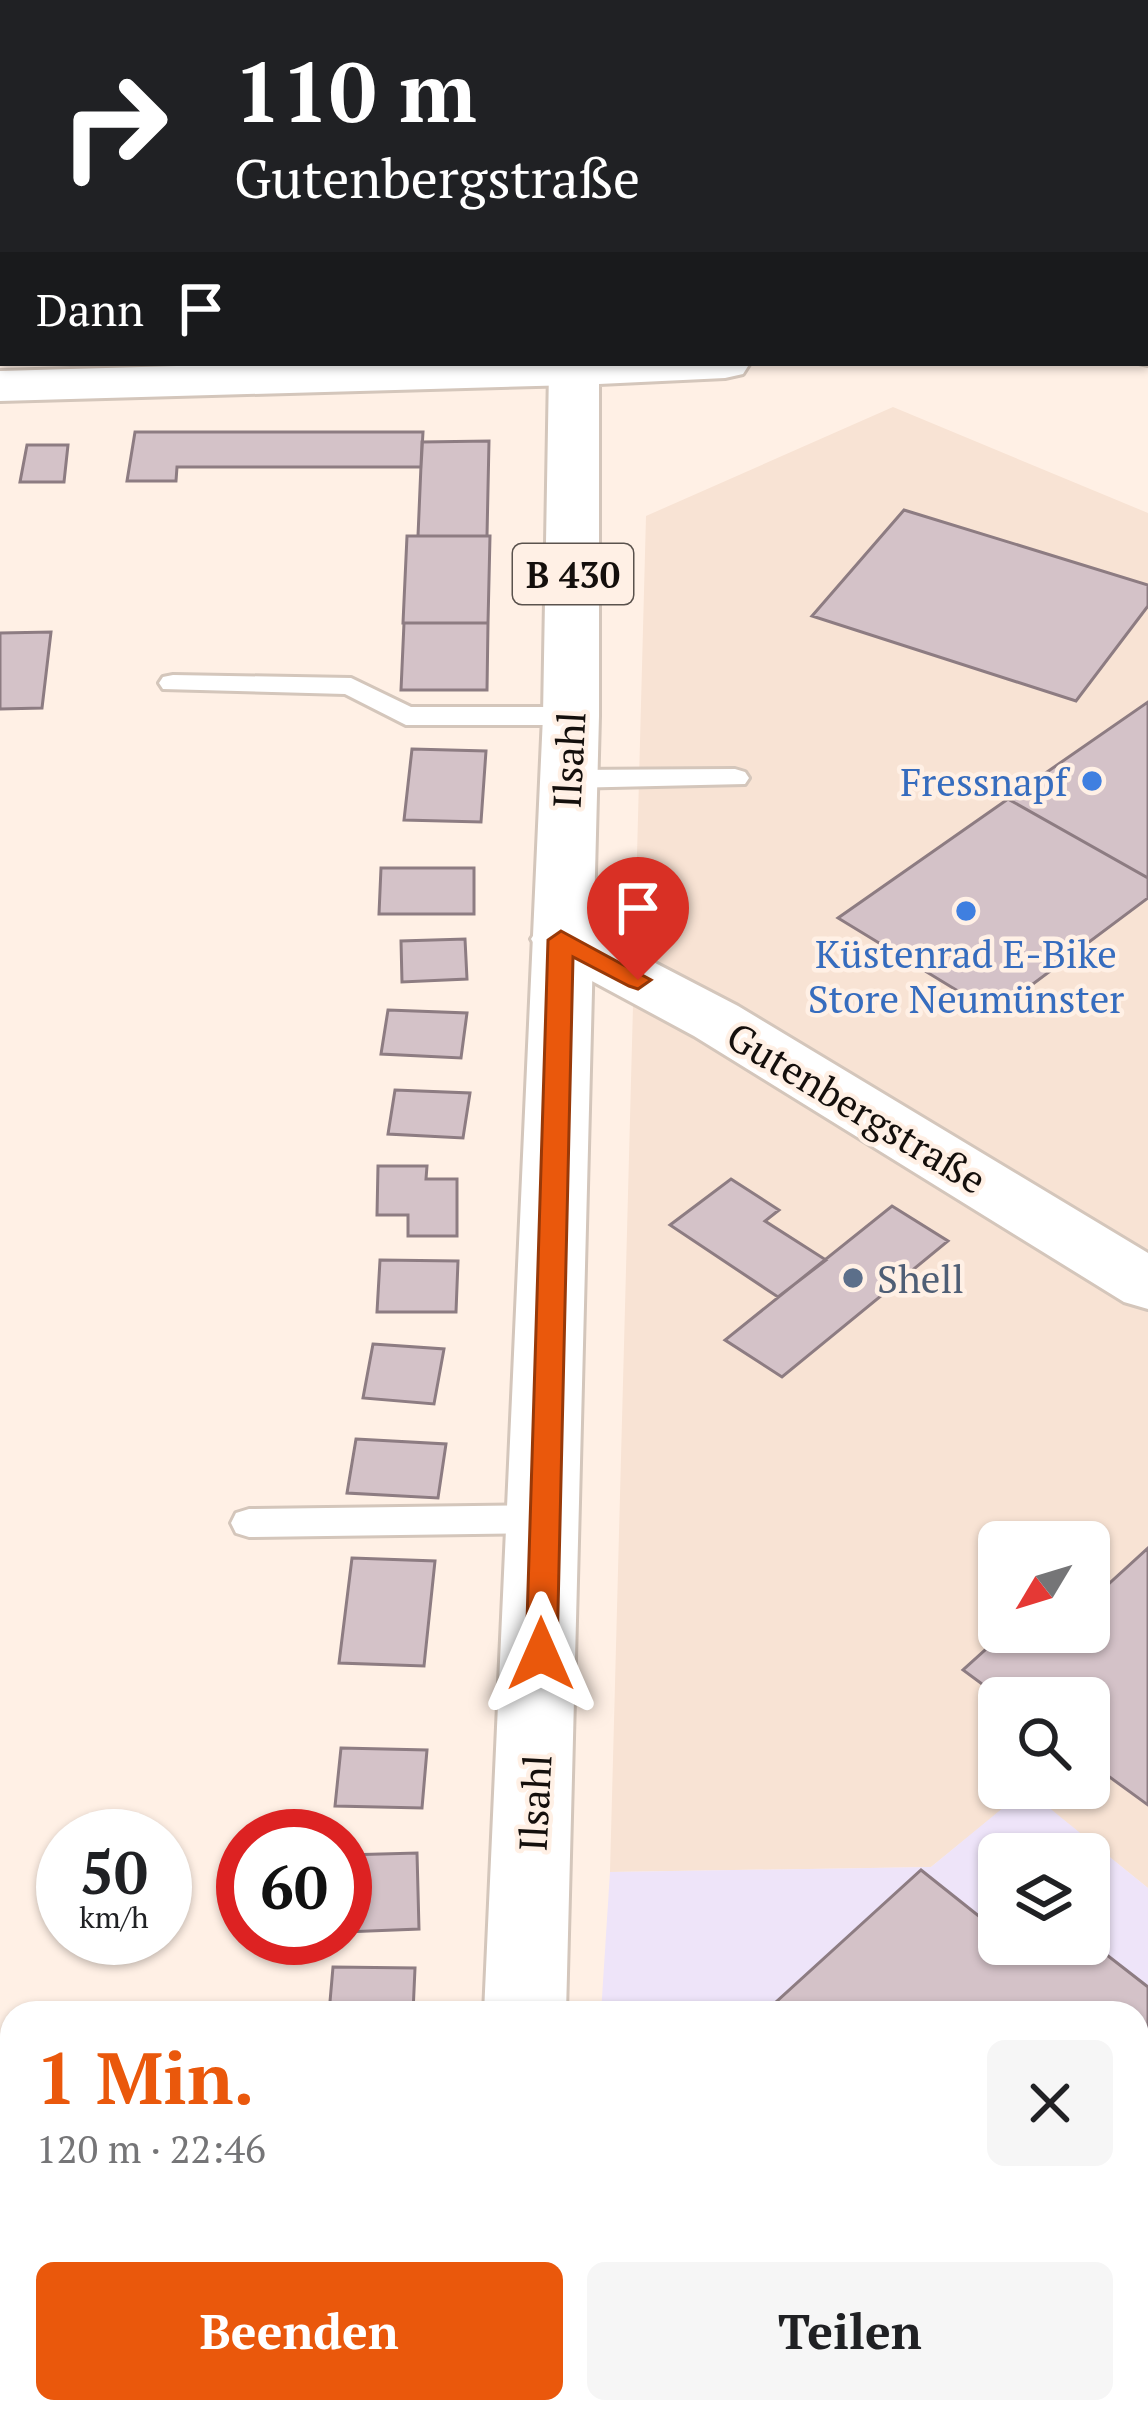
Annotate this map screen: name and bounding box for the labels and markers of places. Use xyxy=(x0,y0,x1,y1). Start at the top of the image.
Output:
place label: Fressnapf xyxy=(900,755,1071,807)
marker: Fressnapf xyxy=(1079,768,1105,794)
pin xyxy=(587,857,689,980)
marker: Küstenrad E-Bike Store Neumünster xyxy=(953,898,979,924)
place label: Küstenrad E-Bike Store Neumünster xyxy=(808,927,1124,1024)
place label: Shell xyxy=(877,1252,964,1304)
marker: Shell xyxy=(840,1265,866,1291)

